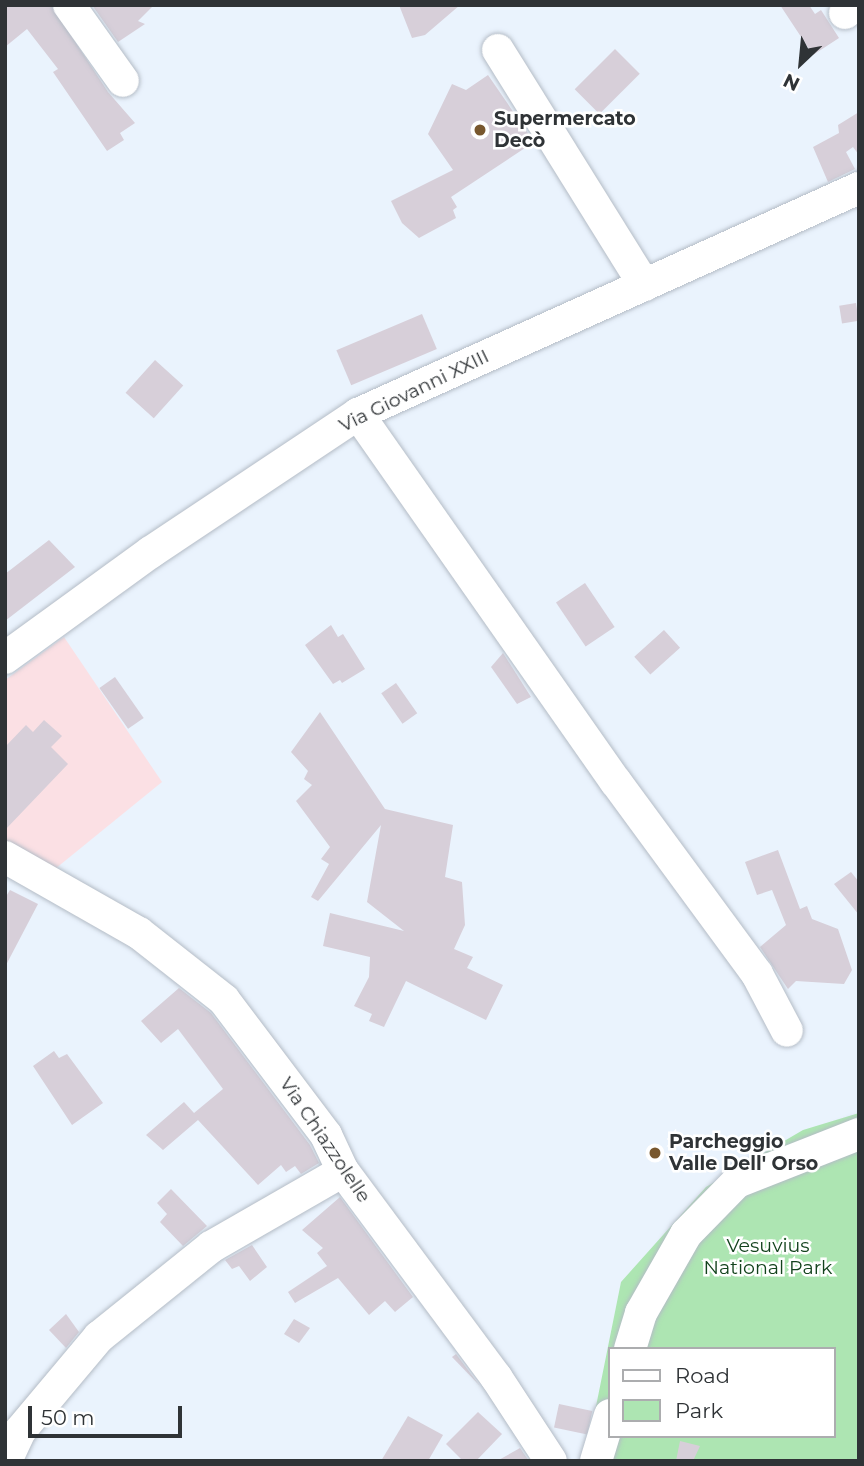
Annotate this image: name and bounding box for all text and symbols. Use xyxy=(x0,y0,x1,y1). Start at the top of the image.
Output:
north arrow xyxy=(766,28,836,98)
text: N xyxy=(780,69,804,96)
place label: Supermercato Decò xyxy=(494,108,636,152)
marker: Supermercato Decò xyxy=(472,122,488,138)
street label: Via Giovanni XXIII xyxy=(335,345,493,437)
street label: Via Chiazzolelle xyxy=(275,1073,375,1207)
place label: Parcheggio Valle Dell' Orso xyxy=(669,1131,818,1175)
marker: Parcheggio Valle Dell' Orso xyxy=(647,1145,663,1161)
park label: Vesuvius National Park xyxy=(704,1235,832,1279)
legend xyxy=(608,1347,836,1438)
text: Road xyxy=(675,1363,730,1388)
scale bar xyxy=(32,1392,186,1436)
text: Park xyxy=(675,1398,723,1423)
text: 50 m xyxy=(41,1405,95,1430)

